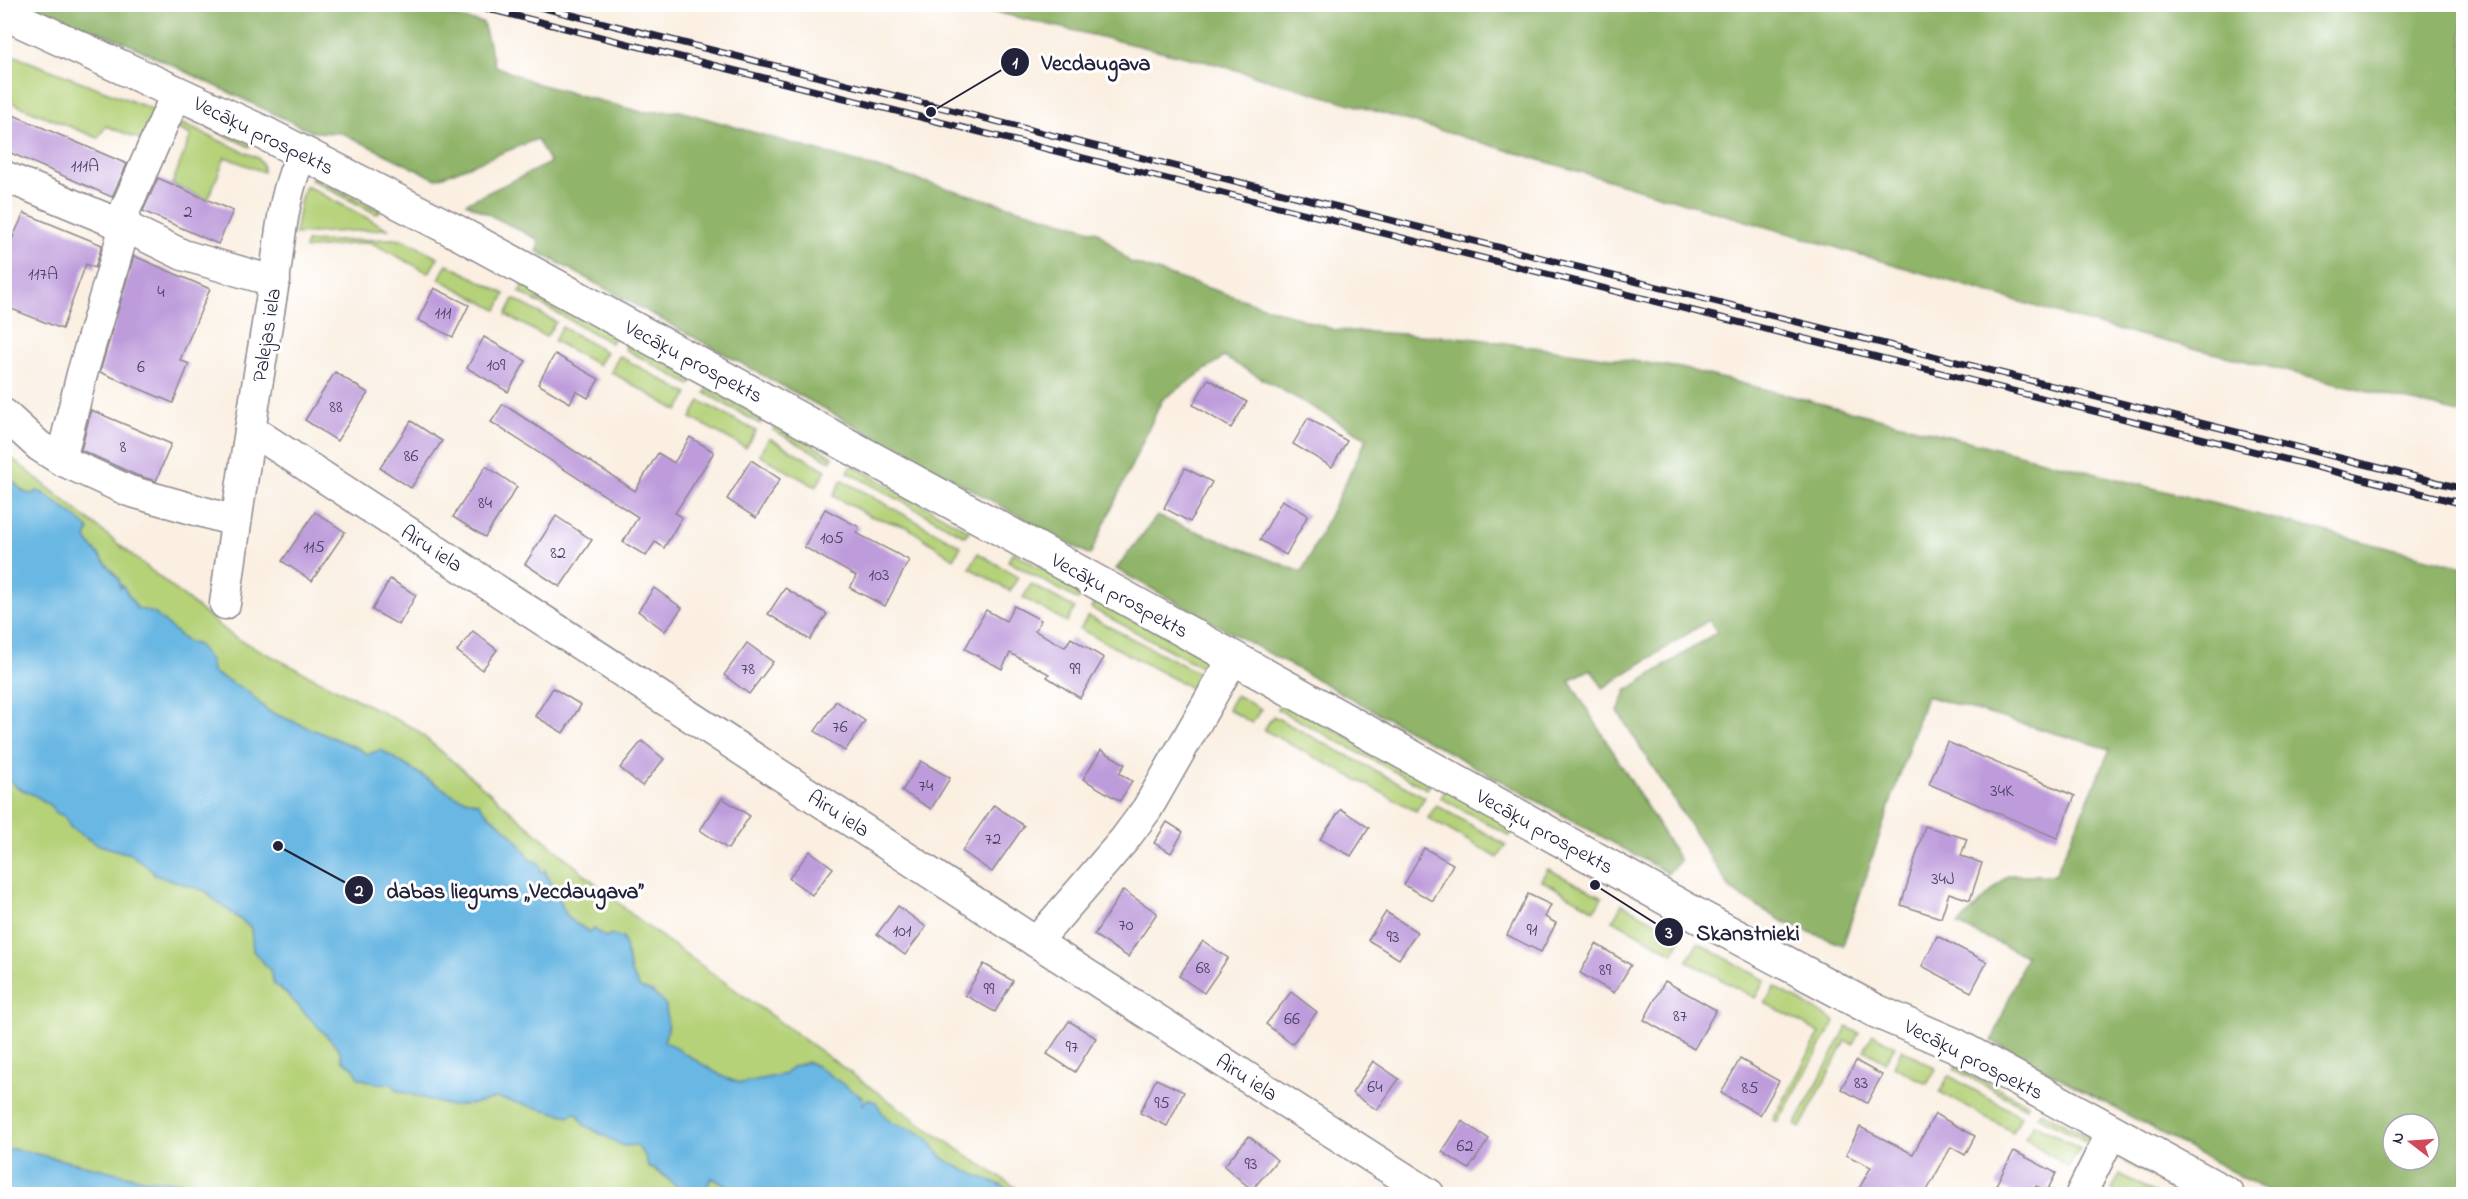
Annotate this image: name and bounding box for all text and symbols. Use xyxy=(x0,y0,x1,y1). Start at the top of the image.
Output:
callout: Vecdaugava xyxy=(1000,42,1163,82)
text: Vecdaugava xyxy=(1041,49,1151,82)
text: 1 xyxy=(1012,51,1018,77)
street label: Vecāķu prospekts xyxy=(187,89,338,184)
house number: 111A xyxy=(71,154,99,180)
house number: 2 xyxy=(184,200,193,226)
house number: 117A xyxy=(28,262,58,288)
house number: 4 xyxy=(157,280,165,306)
street label: Palejas iela xyxy=(246,286,290,384)
house number: 111 xyxy=(434,301,452,327)
street label: Vecāķu prospekts xyxy=(618,313,768,412)
house number: 109 xyxy=(487,353,506,379)
house number: 6 xyxy=(137,355,145,381)
house number: 88 xyxy=(329,395,343,421)
house number: 8 xyxy=(120,435,127,461)
house number: 86 xyxy=(404,444,418,470)
house number: 84 xyxy=(478,491,493,517)
street label: Airu iela xyxy=(394,518,468,581)
house number: 105 xyxy=(820,526,844,552)
house number: 115 xyxy=(303,535,325,561)
house number: 82 xyxy=(550,541,566,567)
street label: Vecāķu prospekts xyxy=(1044,546,1193,647)
house number: 103 xyxy=(869,563,889,589)
house number: 78 xyxy=(741,657,755,683)
house number: 99 xyxy=(1070,657,1081,683)
house number: 76 xyxy=(832,715,848,741)
house number: 74 xyxy=(919,774,934,800)
house number: 34K xyxy=(1990,779,2014,805)
street label: Vecāķu prospekts xyxy=(1469,782,1618,883)
street label: Airu iela xyxy=(801,783,875,846)
house number: 72 xyxy=(985,827,1001,853)
house number: 34J xyxy=(1931,867,1955,893)
callout: dabas liegums „Vecdaugava” xyxy=(344,870,655,910)
text: dabas liegums „Vecdaugava” xyxy=(386,877,645,910)
text: 2 xyxy=(354,879,364,905)
callout: Skanstnieki xyxy=(1654,912,1812,952)
house number: 70 xyxy=(1118,913,1134,939)
house number: 91 xyxy=(1526,918,1538,944)
house number: 101 xyxy=(892,919,912,945)
text: Skanstnieki xyxy=(1696,919,1800,951)
text: 3 xyxy=(1664,921,1673,947)
house number: 93 xyxy=(1387,925,1399,951)
house number: 68 xyxy=(1196,956,1211,982)
house number: 89 xyxy=(1599,958,1612,984)
house number: 99 xyxy=(984,977,995,1003)
house number: 87 xyxy=(1673,1004,1688,1030)
house number: 66 xyxy=(1284,1007,1300,1033)
street label: Vecāķu prospekts xyxy=(1897,1012,2048,1109)
house number: 97 xyxy=(1066,1035,1079,1061)
street label: Airu iela xyxy=(1209,1047,1283,1110)
house number: 83 xyxy=(1854,1071,1868,1097)
house number: 64 xyxy=(1367,1075,1383,1101)
house number: 85 xyxy=(1741,1076,1759,1102)
house number: 95 xyxy=(1154,1091,1170,1117)
north arrow xyxy=(2381,1112,2441,1172)
text: N xyxy=(2386,1129,2412,1147)
house number: 62 xyxy=(1457,1134,1473,1160)
house number: 93 xyxy=(1245,1152,1257,1178)

